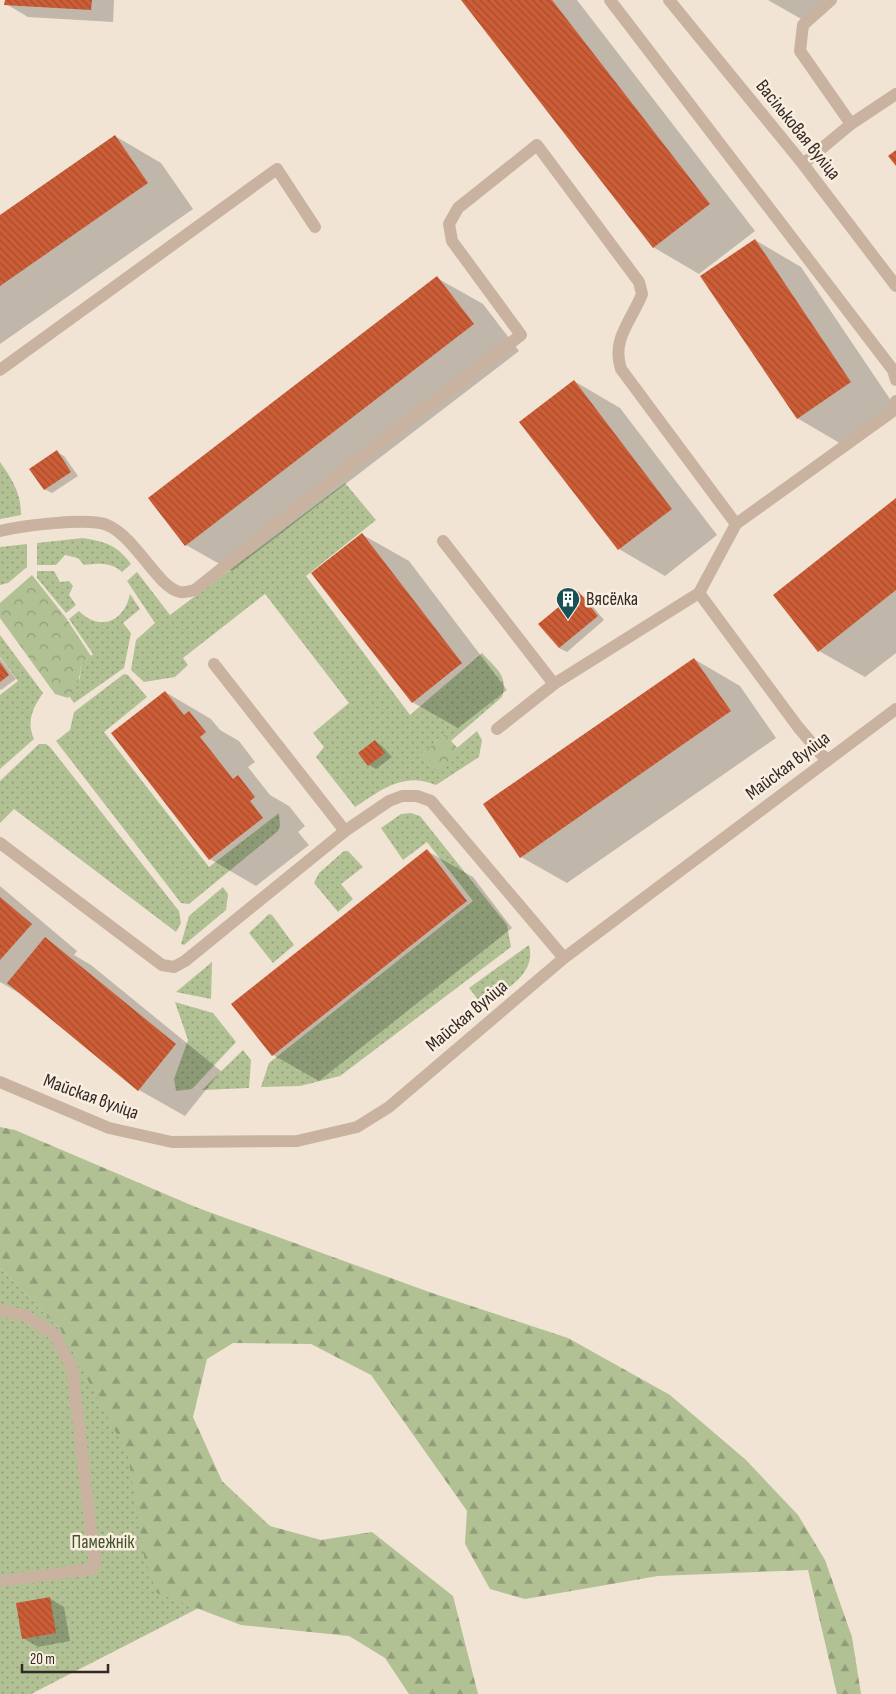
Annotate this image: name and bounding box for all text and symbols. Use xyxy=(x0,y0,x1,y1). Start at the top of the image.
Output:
street label: Васільковая вуліца xyxy=(751,75,845,185)
building icon: Вясёлка xyxy=(555,586,581,620)
place label: Вясёлка xyxy=(586,588,638,611)
street label: Майская вуліца xyxy=(741,727,835,805)
street label: Майская вуліца xyxy=(421,975,513,1057)
street label: Майская вуліца xyxy=(40,1069,142,1125)
park label: Памежнік xyxy=(72,1531,135,1554)
scale bar xyxy=(22,1642,109,1674)
text: 20 m xyxy=(30,1650,55,1669)

